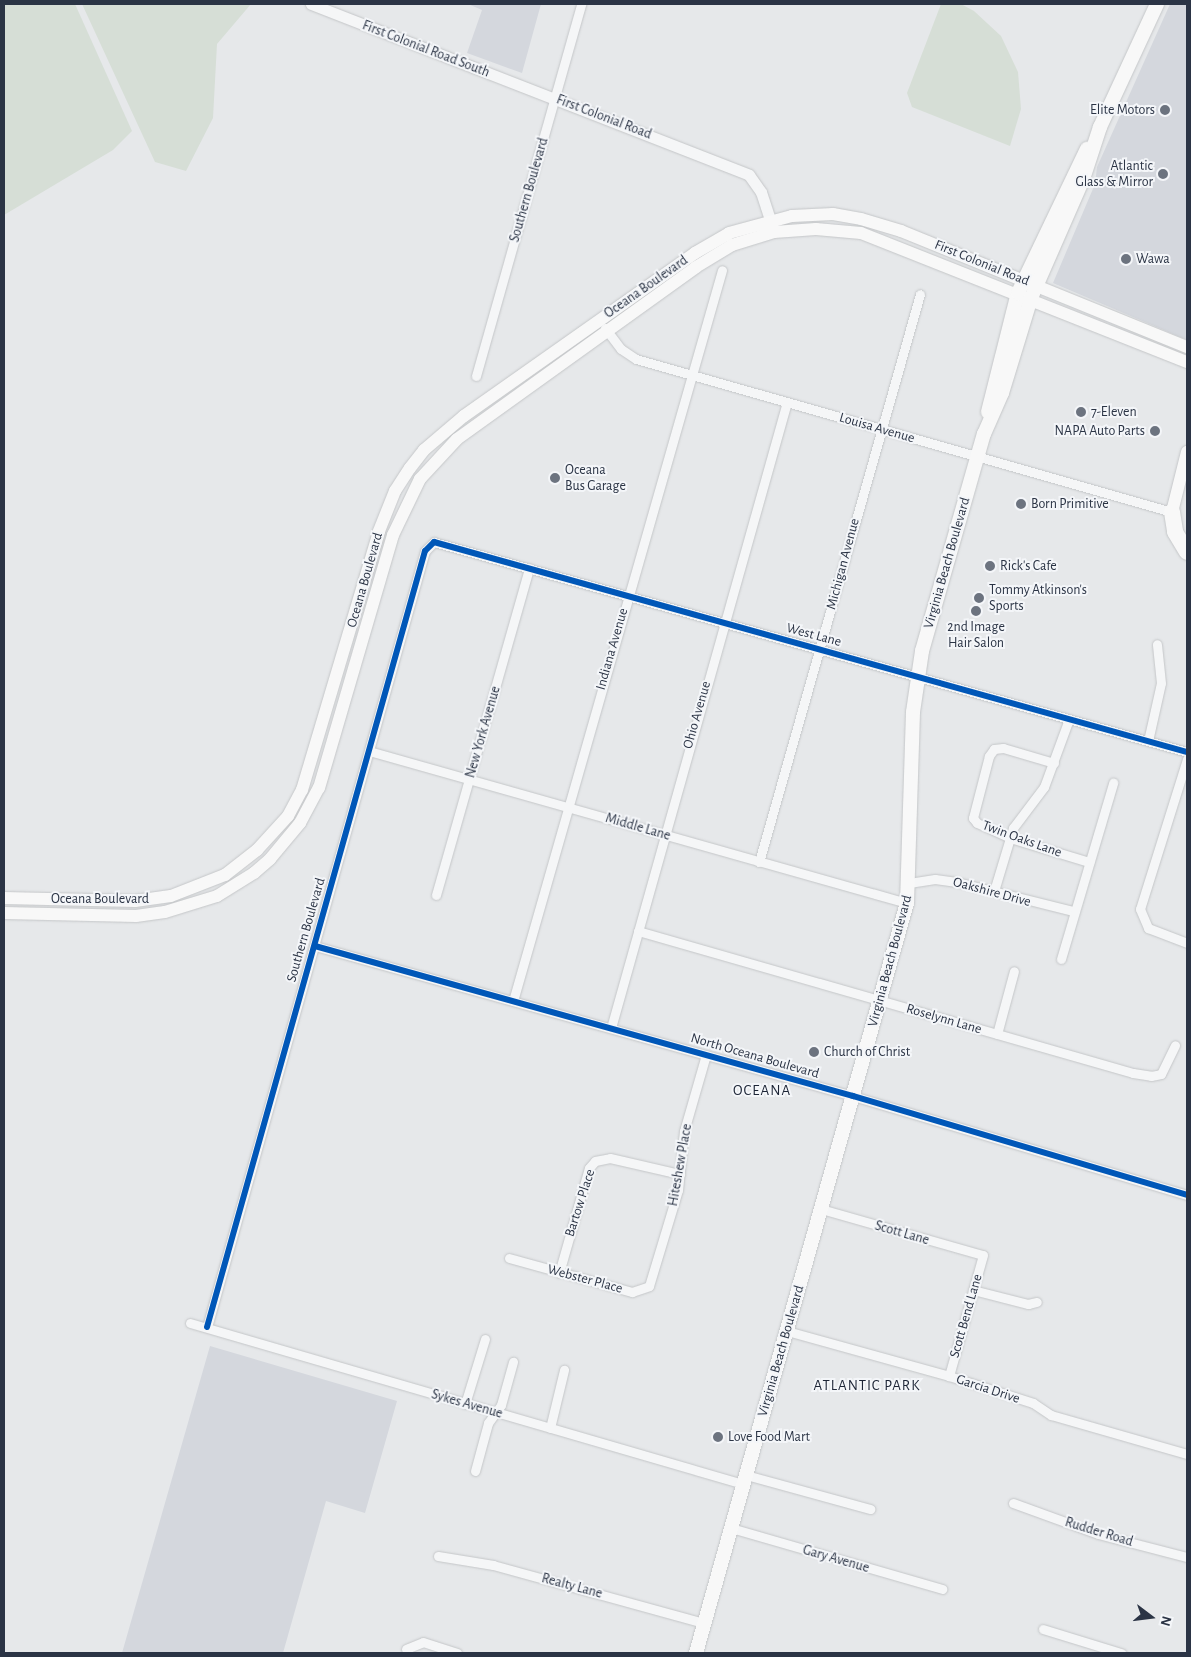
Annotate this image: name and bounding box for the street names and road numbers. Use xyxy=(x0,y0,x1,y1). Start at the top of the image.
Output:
street label: First Colonial Road South xyxy=(360,17,492,81)
street label: First Colonial Road xyxy=(554,91,654,143)
street label: Southern Boulevard xyxy=(506,136,552,244)
street label: First Colonial Road xyxy=(932,236,1032,290)
street label: Oceana Boulevard xyxy=(601,252,691,322)
street label: Louisa Avenue xyxy=(837,409,917,447)
street label: Virginia Beach Boulevard xyxy=(920,495,974,631)
street label: Michigan Avenue xyxy=(823,517,863,611)
street label: Oceana Boulevard xyxy=(343,531,387,629)
street label: Indiana Avenue xyxy=(592,606,632,692)
street label: West Lane xyxy=(785,620,843,650)
street label: Ohio Avenue xyxy=(679,679,715,751)
street label: New York Avenue xyxy=(462,684,504,780)
street label: Middle Lane xyxy=(603,810,673,844)
street label: Twin Oaks Lane xyxy=(980,817,1064,861)
street label: Oakshire Drive xyxy=(951,874,1033,910)
street label: Southern Boulevard xyxy=(283,876,329,984)
street label: Oceana Boulevard xyxy=(51,891,149,907)
street label: Virginia Beach Boulevard xyxy=(864,893,916,1029)
street label: Roselynn Lane xyxy=(904,1000,984,1038)
street label: North Oceana Boulevard xyxy=(689,1030,821,1082)
street label: Hiteshew Place xyxy=(664,1122,696,1208)
street label: Bartow Place xyxy=(561,1167,599,1239)
street label: Scott Lane xyxy=(873,1217,931,1249)
street label: Webster Place xyxy=(545,1261,625,1297)
street label: Scott Bend Lane xyxy=(946,1272,986,1360)
street label: Virginia Beach Boulevard xyxy=(754,1283,808,1419)
street label: Garcia Drive xyxy=(954,1371,1022,1407)
street label: Sykes Avenue xyxy=(429,1386,505,1422)
street label: Rudder Road xyxy=(1063,1514,1135,1550)
street label: Gary Avenue xyxy=(801,1542,871,1576)
street label: Realty Lane xyxy=(540,1570,604,1602)

